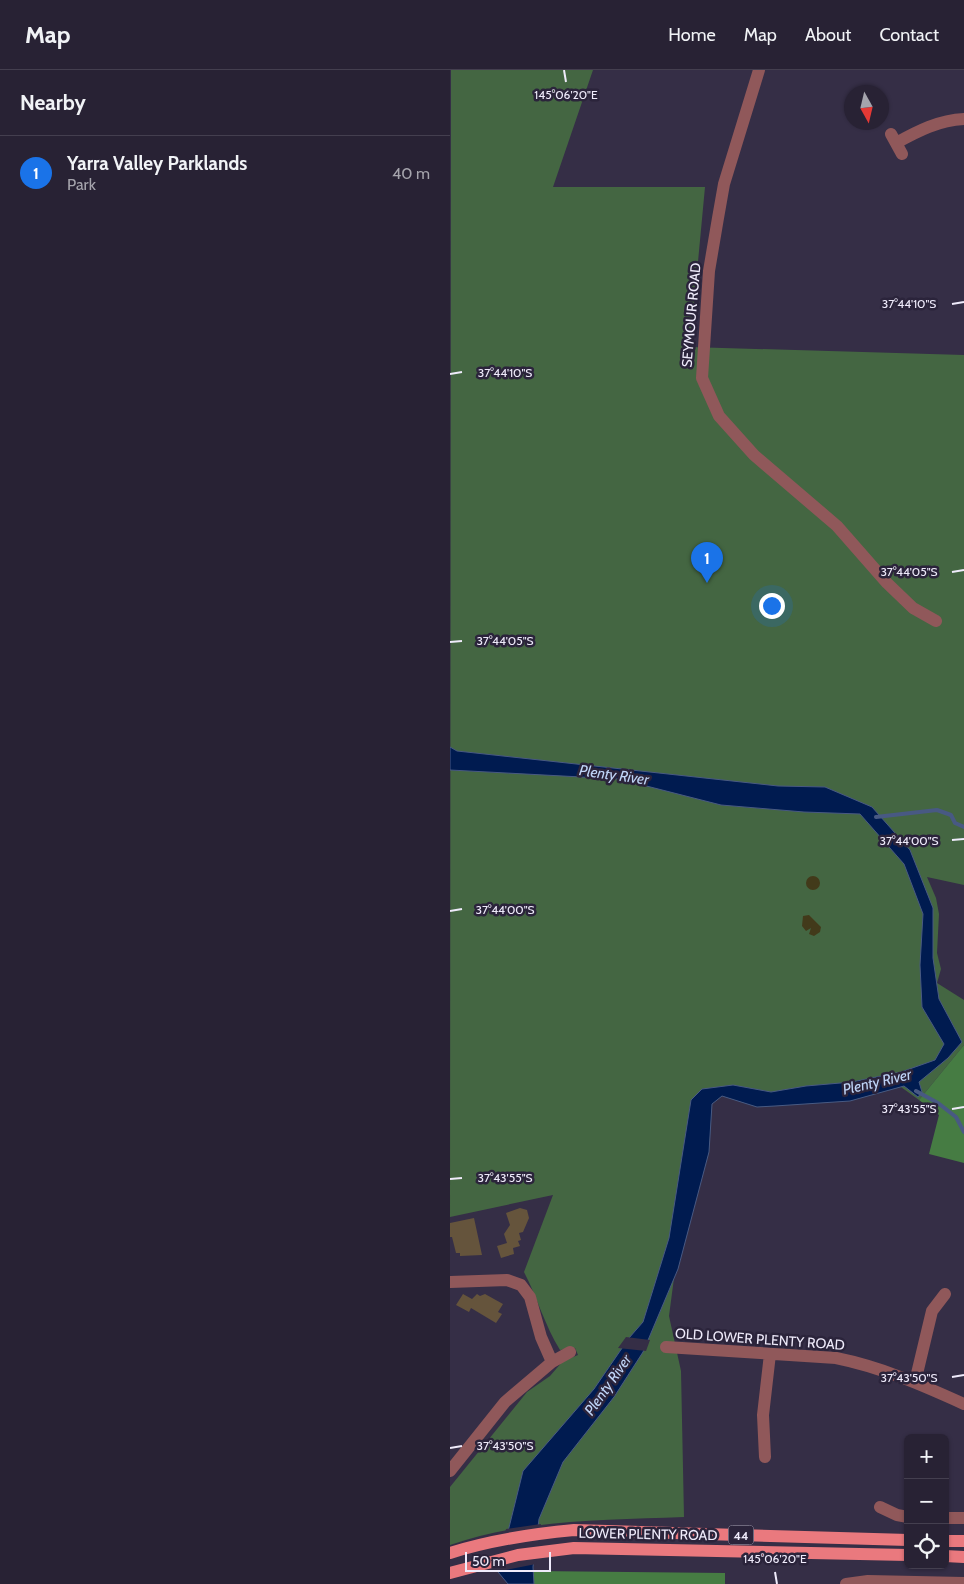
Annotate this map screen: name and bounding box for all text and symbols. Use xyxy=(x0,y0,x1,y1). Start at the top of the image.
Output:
text: Map xyxy=(25,20,71,49)
text: Home xyxy=(668,24,716,46)
text: Map xyxy=(744,24,777,46)
text: About xyxy=(805,24,851,46)
text: Contact xyxy=(879,24,939,46)
north arrow xyxy=(844,85,889,130)
text: 145°06'20"E xyxy=(534,87,598,102)
text: Nearby xyxy=(20,90,86,115)
text: Yarra Valley Parklands xyxy=(67,152,247,175)
text: 1 xyxy=(33,164,39,183)
text: 40 m xyxy=(392,164,430,183)
text: Park xyxy=(67,175,96,194)
street label: SEYMOUR ROAD xyxy=(677,262,705,368)
text: 37°44'10"S xyxy=(882,296,936,311)
text: 37°44'10"S xyxy=(478,365,532,380)
pin: 1 xyxy=(691,542,723,583)
text: 37°44'05"S xyxy=(880,564,938,579)
your location xyxy=(759,593,785,619)
text: 37°44'05"S xyxy=(476,633,534,648)
water label: Plenty River xyxy=(578,761,651,789)
text: 37°44'00"S xyxy=(879,833,939,848)
text: 37°44'00"S xyxy=(475,902,535,917)
water label: Plenty River xyxy=(841,1065,915,1099)
text: 37°43'55"S xyxy=(881,1101,937,1116)
text: 37°43'55"S xyxy=(477,1170,533,1185)
street label: OLD LOWER PLENTY ROAD xyxy=(675,1324,845,1354)
water label: Plenty River xyxy=(581,1350,636,1419)
text: 37°43'50"S xyxy=(881,1370,937,1385)
map controls xyxy=(904,1434,949,1569)
button: + xyxy=(904,1434,949,1479)
text: 37°43'50"S xyxy=(477,1438,533,1453)
button: − xyxy=(904,1479,949,1524)
street label: LOWER PLENTY ROAD xyxy=(578,1524,718,1544)
button: locate xyxy=(904,1524,949,1569)
road number: 44 xyxy=(728,1526,754,1544)
scale bar xyxy=(465,1549,551,1572)
text: 145°06'20"E xyxy=(743,1551,807,1566)
text: 50 m xyxy=(472,1552,505,1570)

